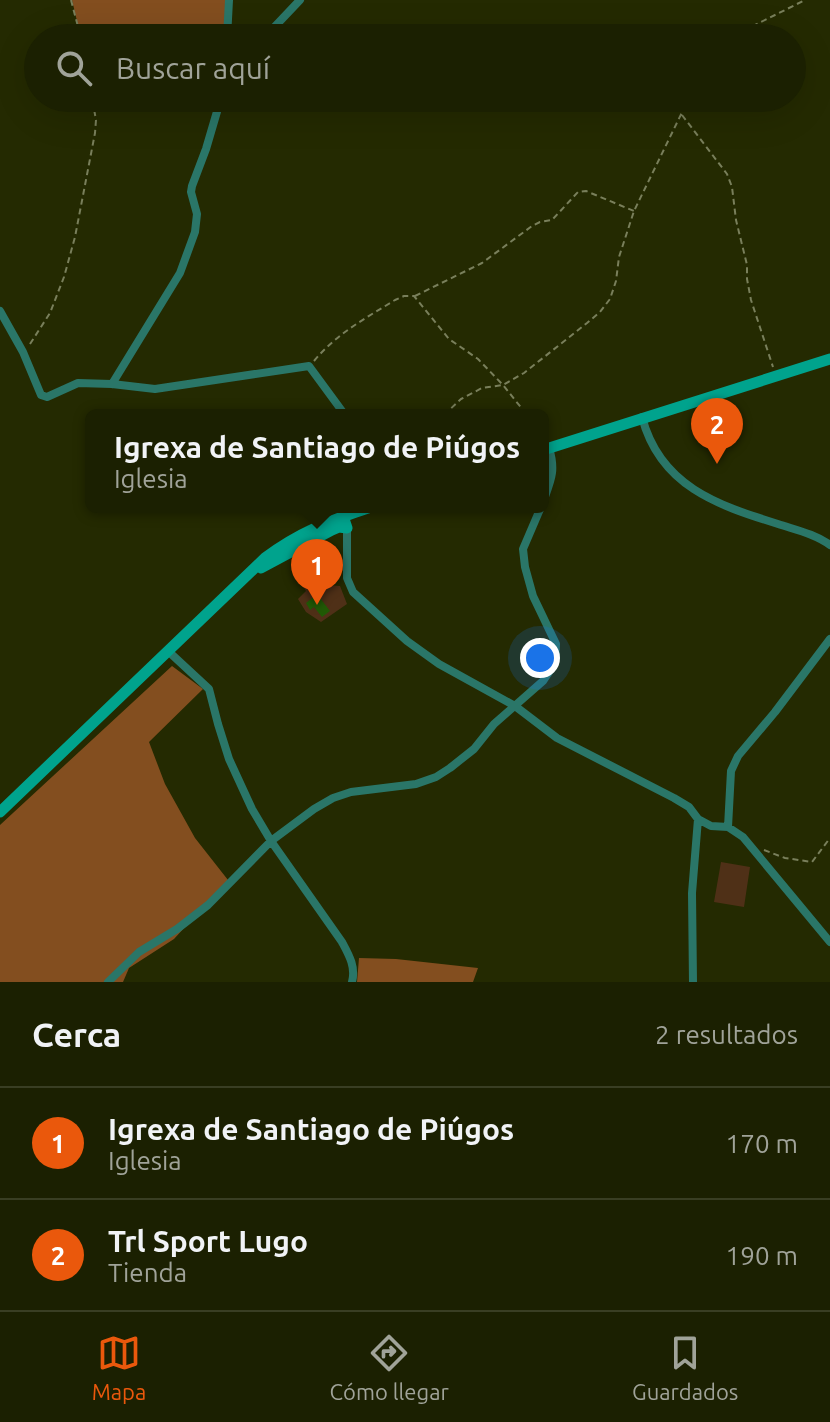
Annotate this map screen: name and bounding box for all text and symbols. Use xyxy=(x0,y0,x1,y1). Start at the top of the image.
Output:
search box xyxy=(24,24,806,112)
icon: search xyxy=(52,46,96,90)
text: Buscar aquí xyxy=(116,51,270,85)
pin: 2 xyxy=(691,398,743,464)
popup xyxy=(85,409,549,513)
text: Igrexa de Santiago de Piúgos xyxy=(114,430,520,464)
text: Iglesia xyxy=(114,464,188,493)
pin: 1 xyxy=(291,539,343,605)
your location xyxy=(520,638,560,678)
text: Cerca xyxy=(32,1015,121,1053)
text: 2 resultados xyxy=(655,1020,798,1049)
text: Igrexa de Santiago de Piúgos xyxy=(108,1112,514,1146)
text: 1 xyxy=(51,1129,65,1158)
text: 170 m xyxy=(726,1129,798,1158)
text: Iglesia xyxy=(108,1146,182,1175)
text: Trl Sport Lugo xyxy=(108,1224,308,1258)
text: 2 xyxy=(51,1241,65,1270)
text: 190 m xyxy=(726,1241,798,1270)
text: Tienda xyxy=(108,1258,187,1287)
tab: Mapa xyxy=(92,1331,146,1404)
tab: Cómo llegar xyxy=(330,1331,449,1404)
tab: Guardados xyxy=(632,1331,738,1404)

